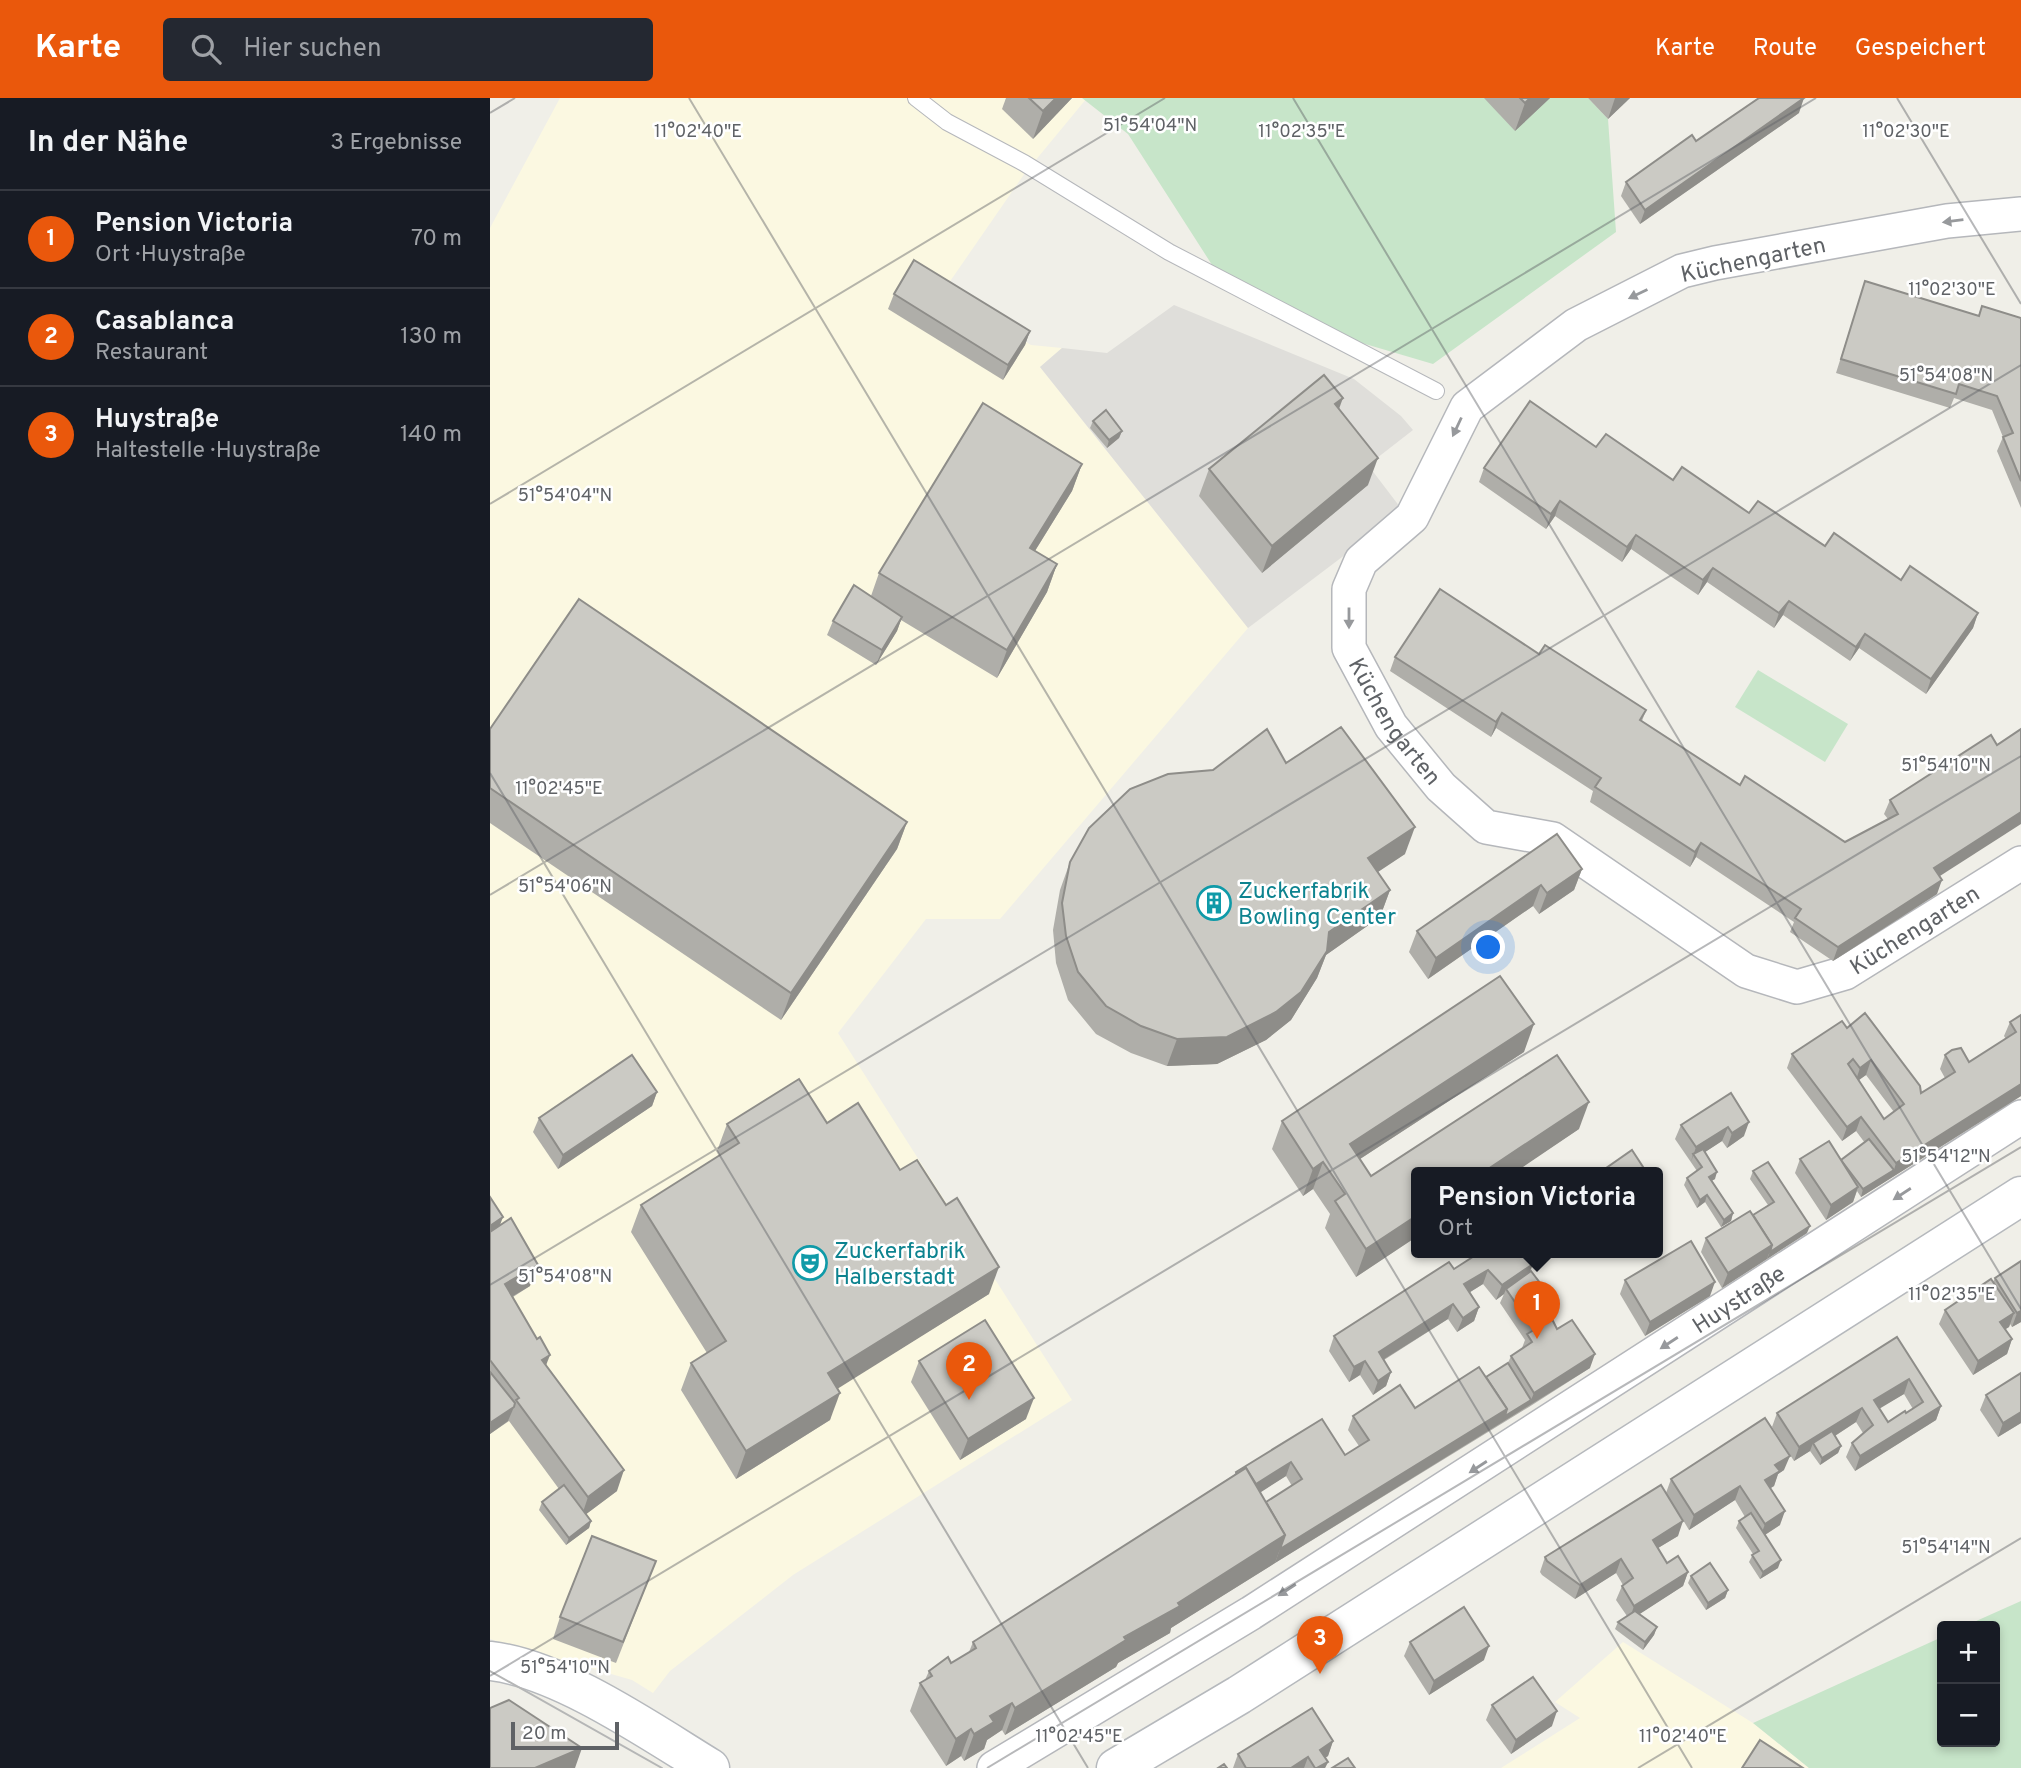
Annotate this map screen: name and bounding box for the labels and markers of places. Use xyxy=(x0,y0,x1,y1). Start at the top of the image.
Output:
place label: Zuckerfabrik Bowling Center xyxy=(1238,878,1396,933)
building icon: Zuckerfabrik Bowling Center xyxy=(1195,884,1233,922)
place label: Zuckerfabrik Halberstadt xyxy=(834,1238,966,1293)
theatre icon: Zuckerfabrik Halberstadt xyxy=(791,1244,829,1282)
pin: 1 xyxy=(1514,1281,1560,1339)
pin: 2 xyxy=(946,1342,992,1400)
pin: 3 xyxy=(1297,1616,1343,1674)

